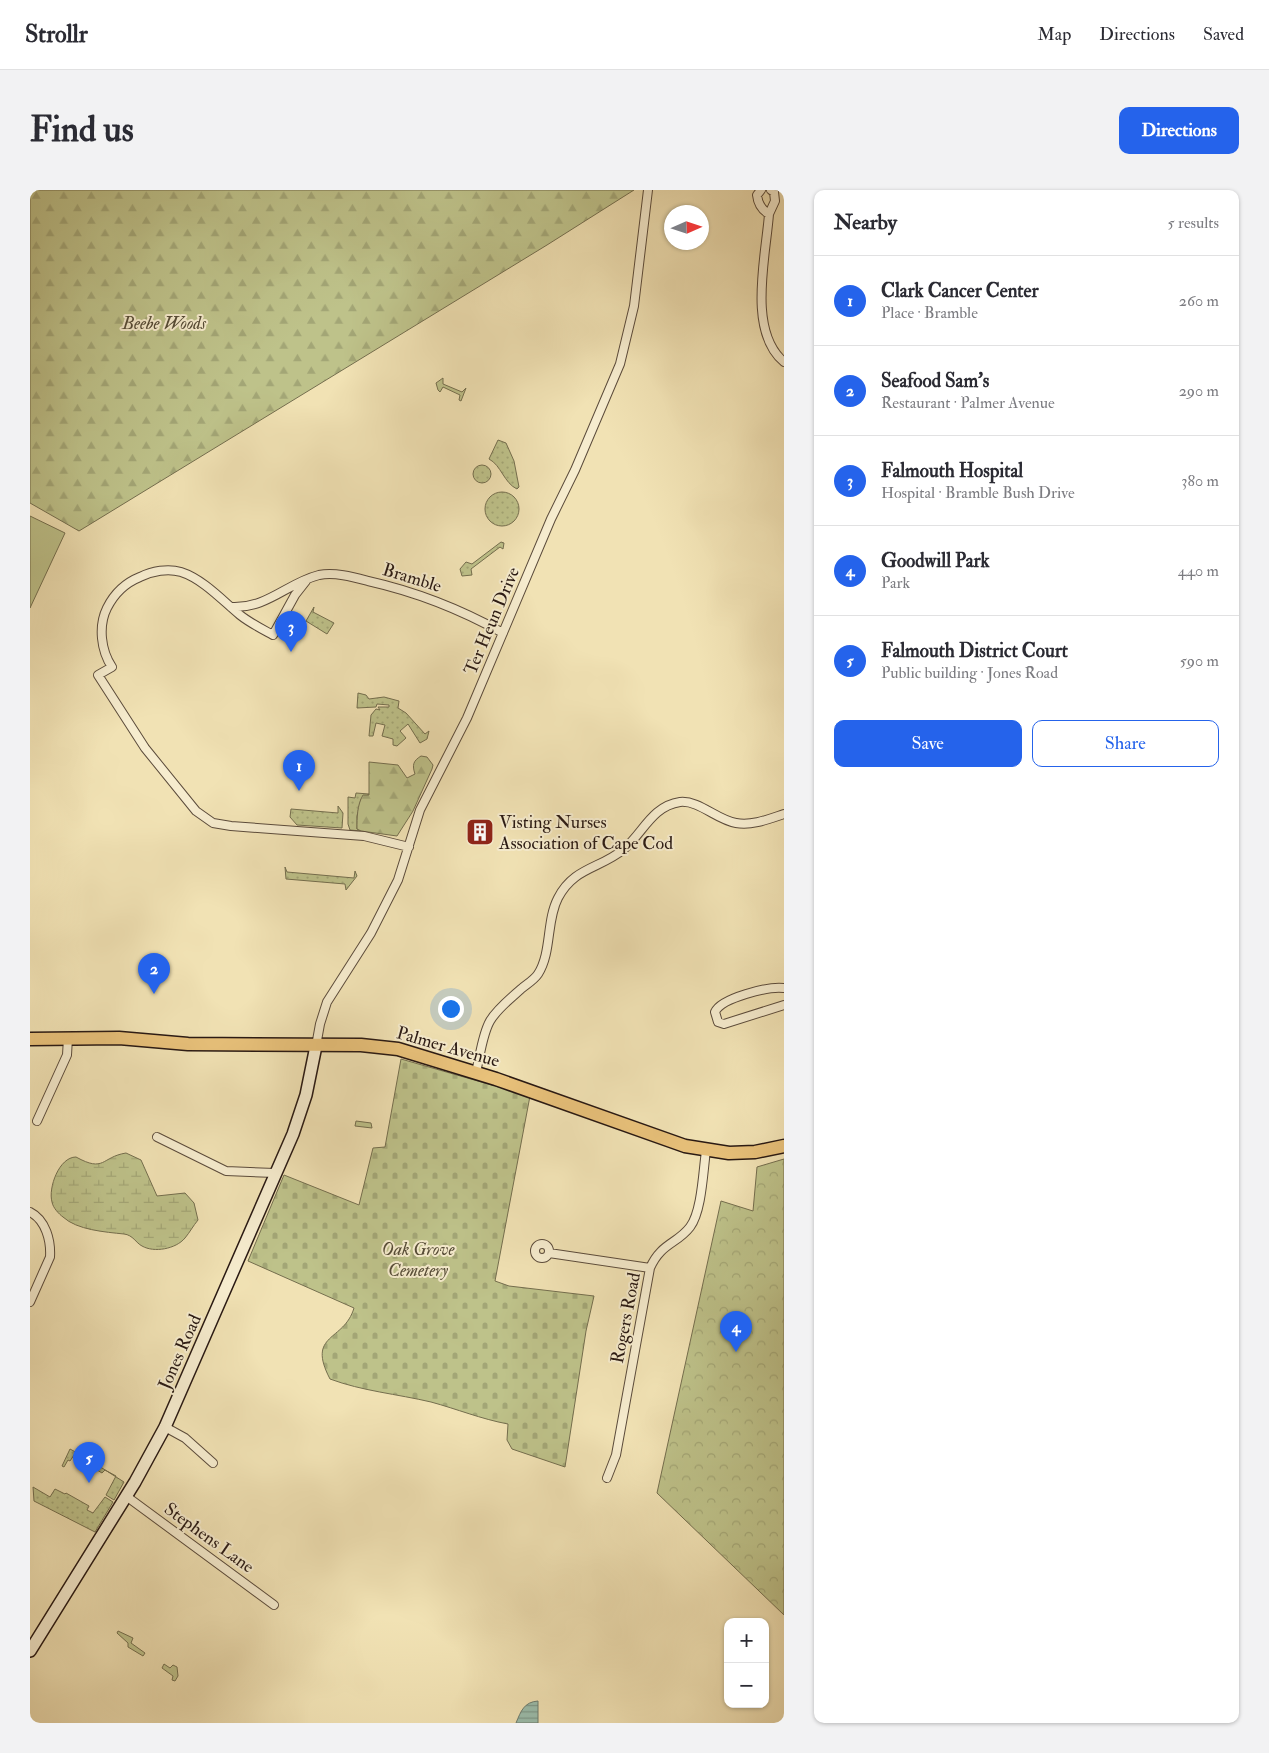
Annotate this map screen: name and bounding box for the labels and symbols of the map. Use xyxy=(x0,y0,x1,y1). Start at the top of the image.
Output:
north arrow xyxy=(664,205,709,250)
park label: Beebe Woods xyxy=(121,312,207,335)
street label: Bramble xyxy=(380,558,445,598)
street label: Ter Heun Drive xyxy=(459,563,525,678)
pin: 3 xyxy=(275,611,307,652)
pin: 1 xyxy=(283,750,315,791)
place label: Visting Nurses Association of Cape Cod xyxy=(498,811,673,855)
building icon: Visting Nurses Association of Cape Cod xyxy=(465,817,495,847)
pin: 2 xyxy=(138,953,170,994)
your location xyxy=(438,996,464,1022)
street label: Palmer Avenue xyxy=(394,1021,503,1073)
park label: Oak Grove Cemetery xyxy=(382,1238,455,1282)
street label: Rogers Road xyxy=(606,1270,646,1365)
street label: Jones Road xyxy=(153,1311,207,1394)
pin: 4 xyxy=(720,1311,752,1352)
pin: 5 xyxy=(73,1442,105,1483)
street label: Stephens Lane xyxy=(159,1498,259,1579)

